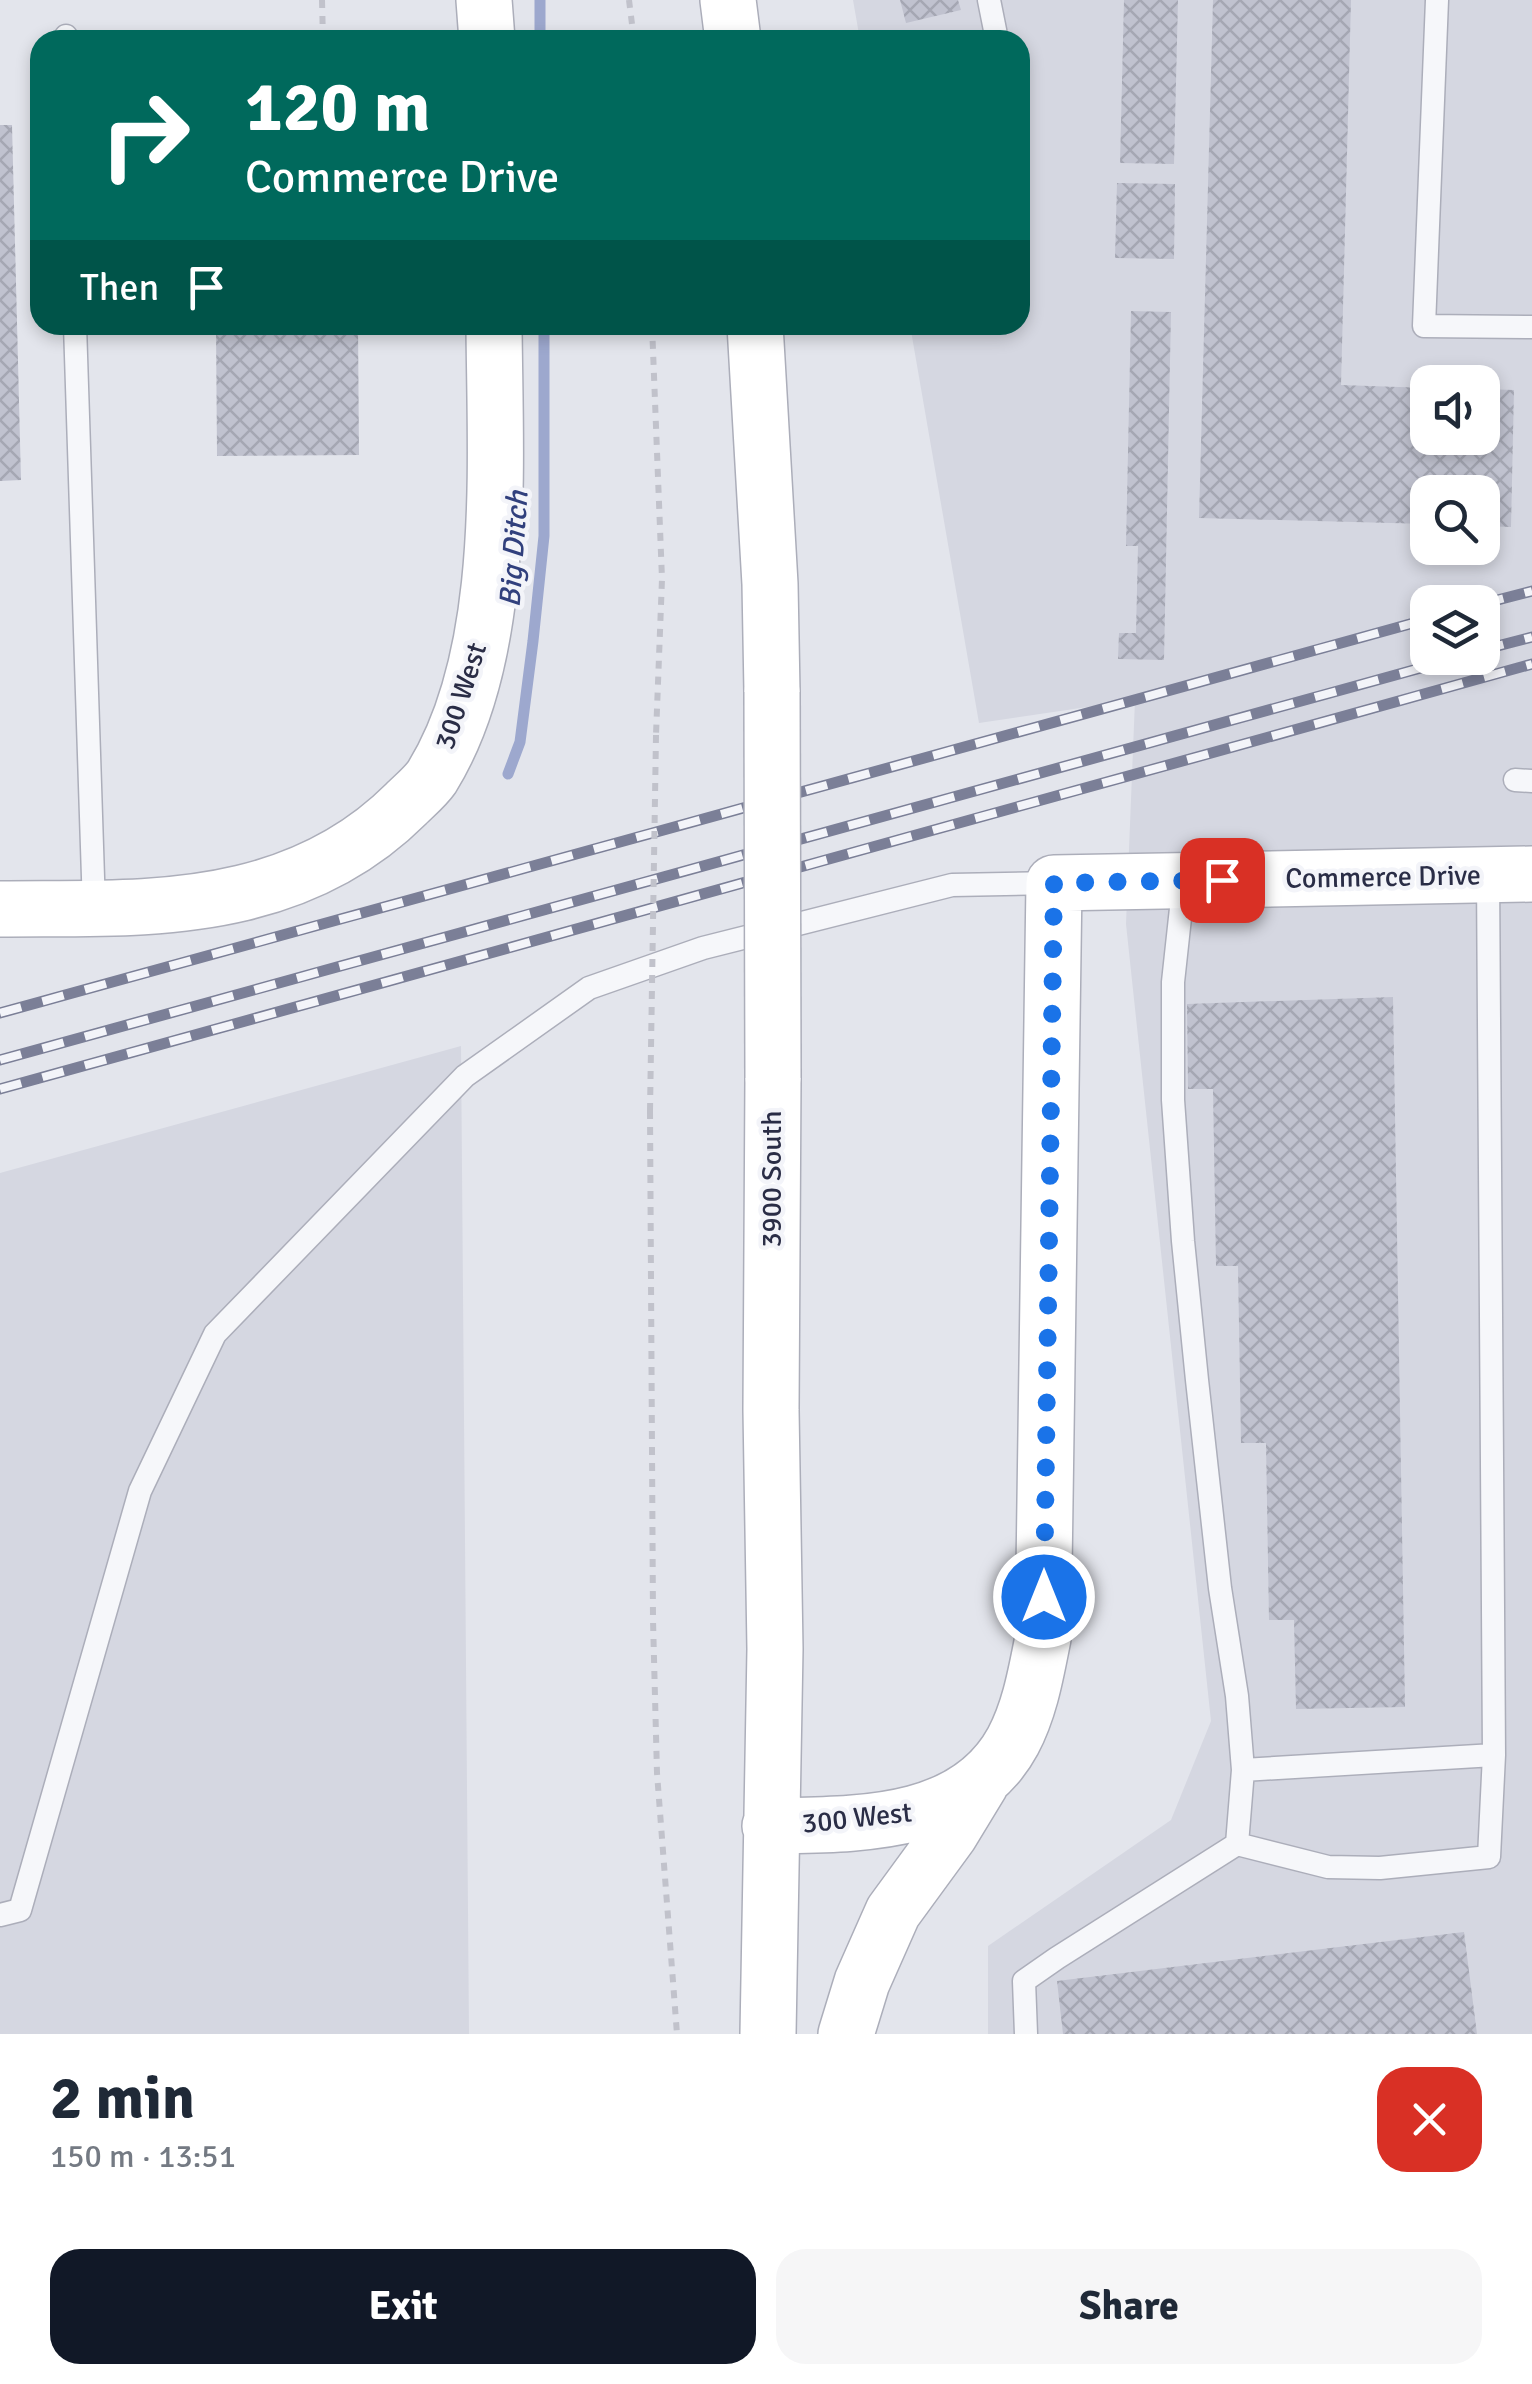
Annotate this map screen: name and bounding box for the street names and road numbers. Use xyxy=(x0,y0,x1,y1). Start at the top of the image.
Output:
street label: 300 West xyxy=(428,638,494,754)
street label: Commerce Drive xyxy=(1285,858,1481,896)
street label: 3900 South xyxy=(755,1110,789,1248)
street label: 300 West xyxy=(800,1795,914,1841)

